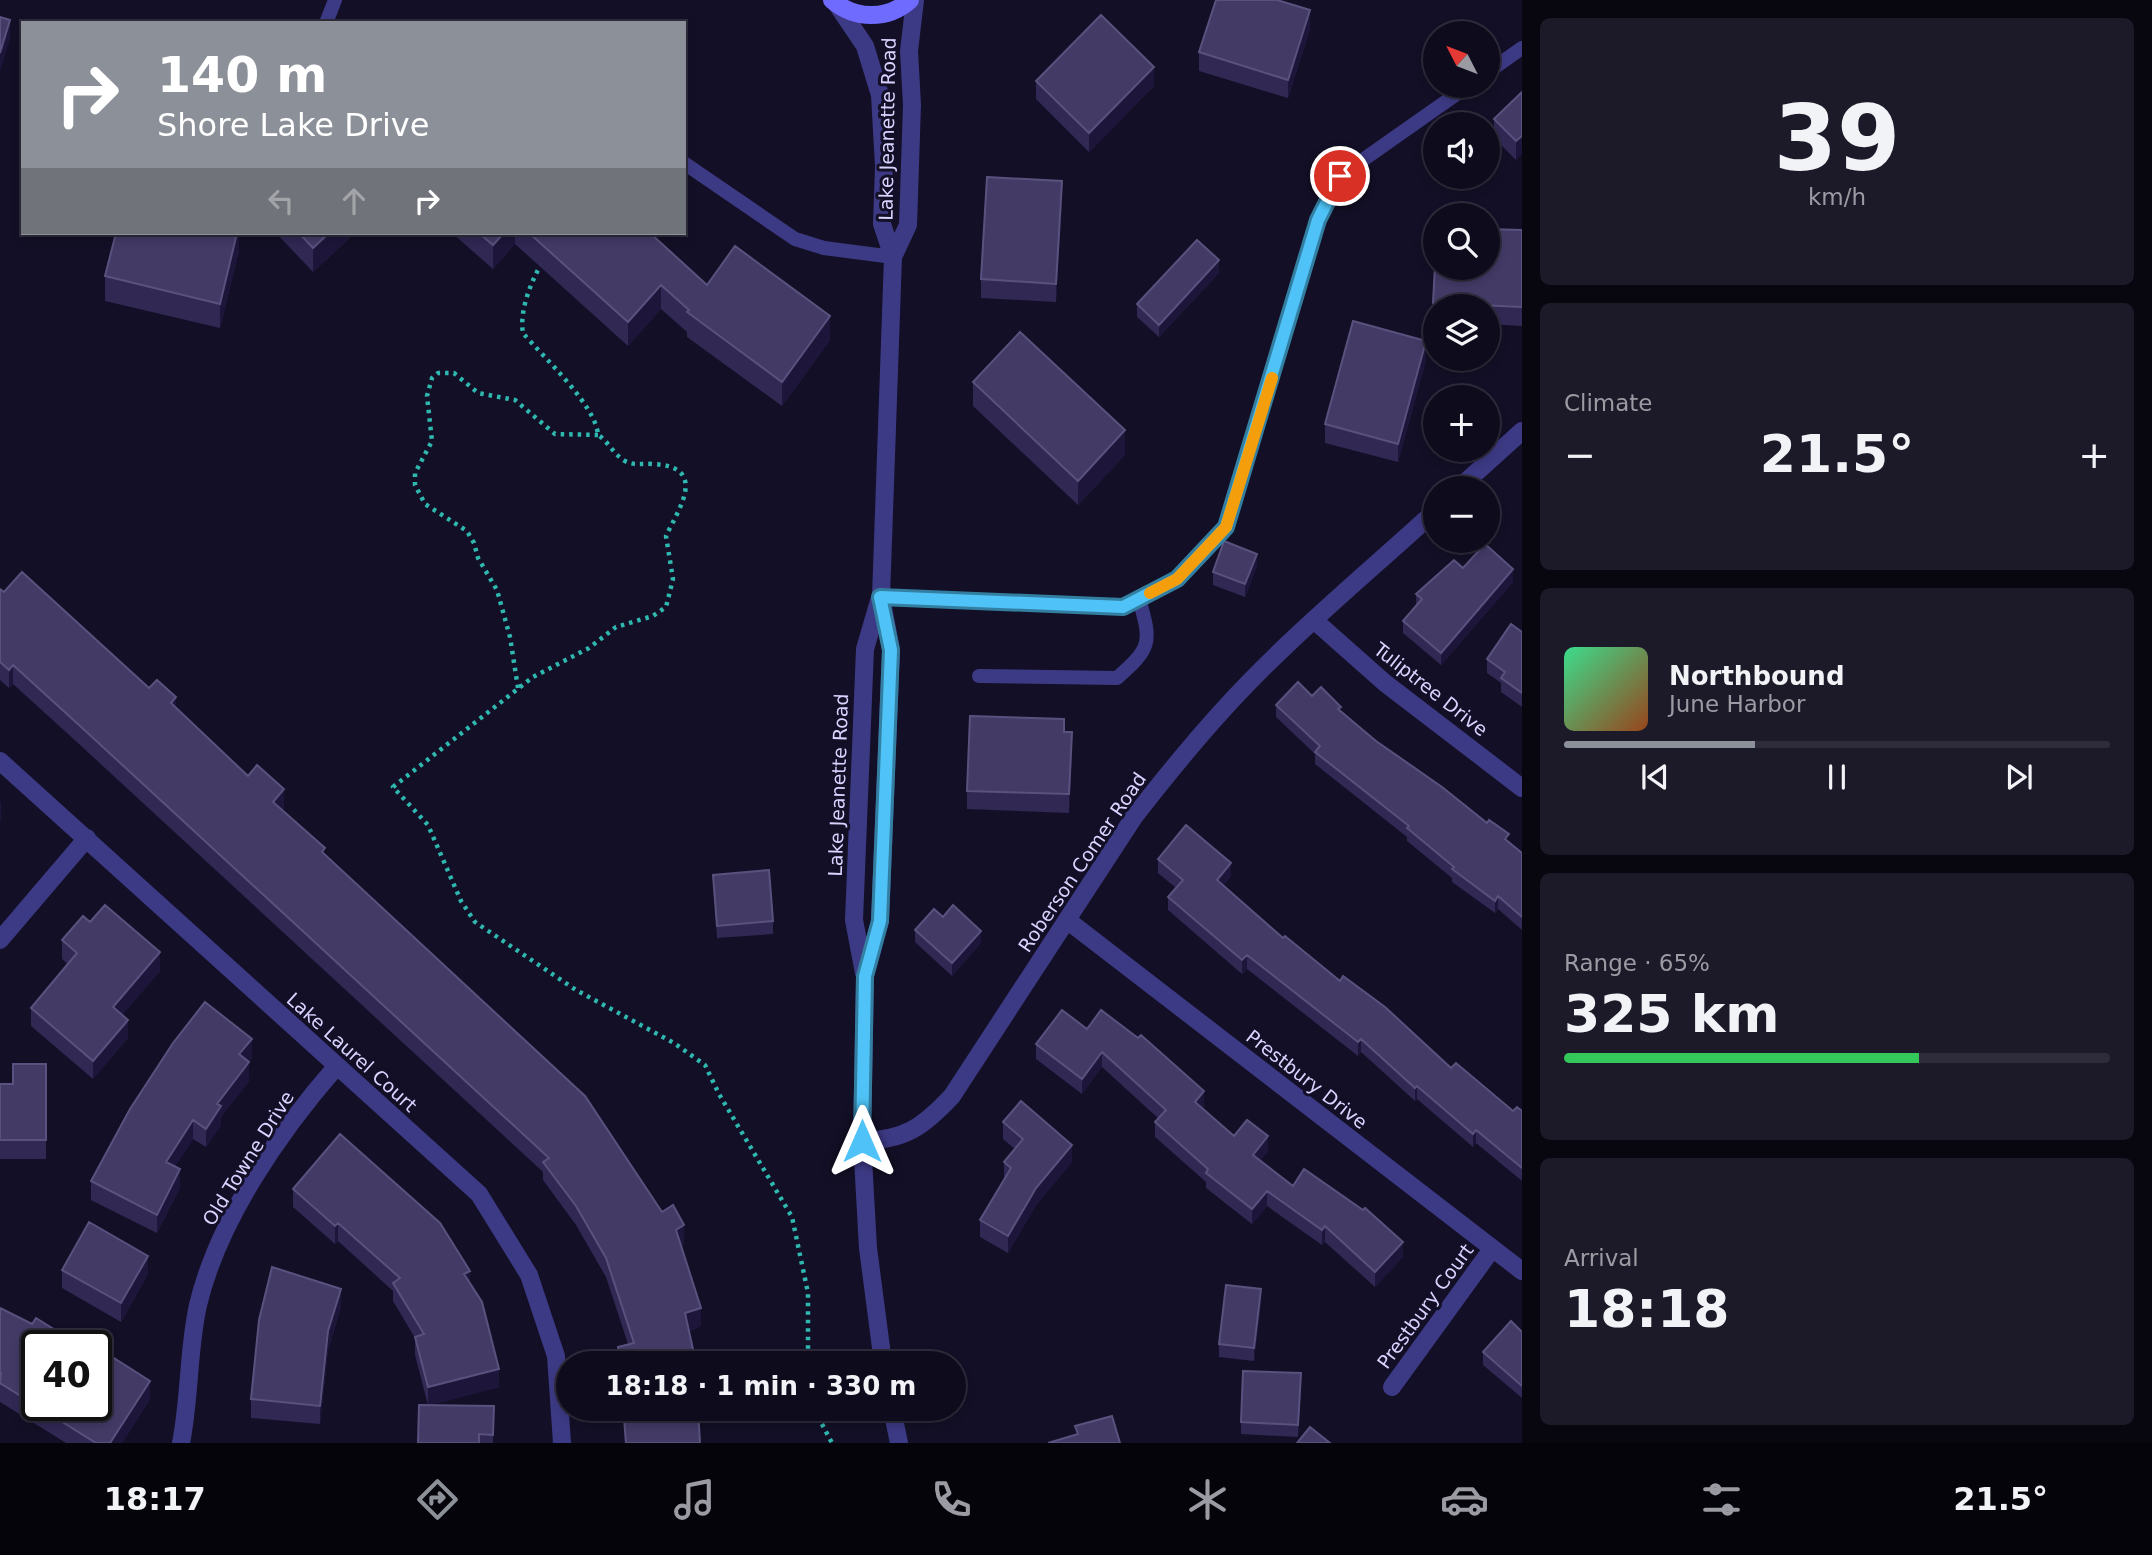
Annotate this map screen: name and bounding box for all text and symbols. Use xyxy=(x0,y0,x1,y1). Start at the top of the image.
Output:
north arrow xyxy=(1423,21,1500,98)
map controls xyxy=(1423,21,1500,553)
street label: Lake Jeanette Road xyxy=(874,37,900,221)
text: 140 m xyxy=(157,47,327,104)
icon: right xyxy=(42,49,133,140)
text: 39 xyxy=(1774,86,1900,191)
text: Shore Lake Drive xyxy=(157,106,429,144)
button: sound xyxy=(1423,112,1500,189)
pin xyxy=(1310,146,1370,206)
icon: arrive xyxy=(1321,157,1359,195)
icon: left xyxy=(262,182,300,220)
icon: ahead xyxy=(335,182,373,220)
icon: right xyxy=(408,182,446,220)
text: km/h xyxy=(1808,184,1866,210)
button: search xyxy=(1423,203,1500,280)
button: layers xyxy=(1423,294,1500,371)
button: + xyxy=(1423,385,1500,462)
text: Climate xyxy=(1564,390,1653,416)
text: 21.5° xyxy=(1760,424,1914,484)
text: − xyxy=(1564,433,1596,477)
text: + xyxy=(2078,433,2110,477)
button: − xyxy=(1423,476,1500,553)
street label: Tuliptree Drive xyxy=(1369,637,1492,740)
text: Northbound xyxy=(1669,661,1845,691)
text: June Harbor xyxy=(1669,691,1805,717)
street label: Lake Jeanette Road xyxy=(824,693,852,877)
icon: previous xyxy=(1636,758,1674,796)
icon: pause xyxy=(1818,758,1856,796)
icon: next xyxy=(2000,758,2038,796)
street label: Roberson Comer Road xyxy=(1014,768,1150,956)
text: Range · 65% xyxy=(1564,950,1710,976)
text: 325 km xyxy=(1564,984,1779,1044)
street label: Lake Laurel Court xyxy=(283,988,421,1116)
street label: Prestbury Drive xyxy=(1242,1025,1372,1133)
street label: Old Towne Drive xyxy=(198,1087,298,1229)
position arrow xyxy=(825,1104,899,1178)
street label: Prestbury Court xyxy=(1372,1239,1478,1373)
text: Arrival xyxy=(1564,1245,1639,1271)
text: 18:18 xyxy=(1564,1279,1730,1339)
speed limit sign: 40 xyxy=(21,1330,112,1421)
text: 18:18 · 1 min · 330 m xyxy=(606,1371,916,1401)
icon: directions xyxy=(413,1475,462,1524)
icon: music xyxy=(670,1475,719,1524)
icon: phone xyxy=(927,1475,976,1524)
icon: climate xyxy=(1183,1475,1232,1524)
icon: car xyxy=(1440,1475,1489,1524)
icon: filters xyxy=(1697,1475,1746,1524)
text: 18:17 xyxy=(104,1480,206,1518)
text: 21.5° xyxy=(1953,1480,2048,1518)

